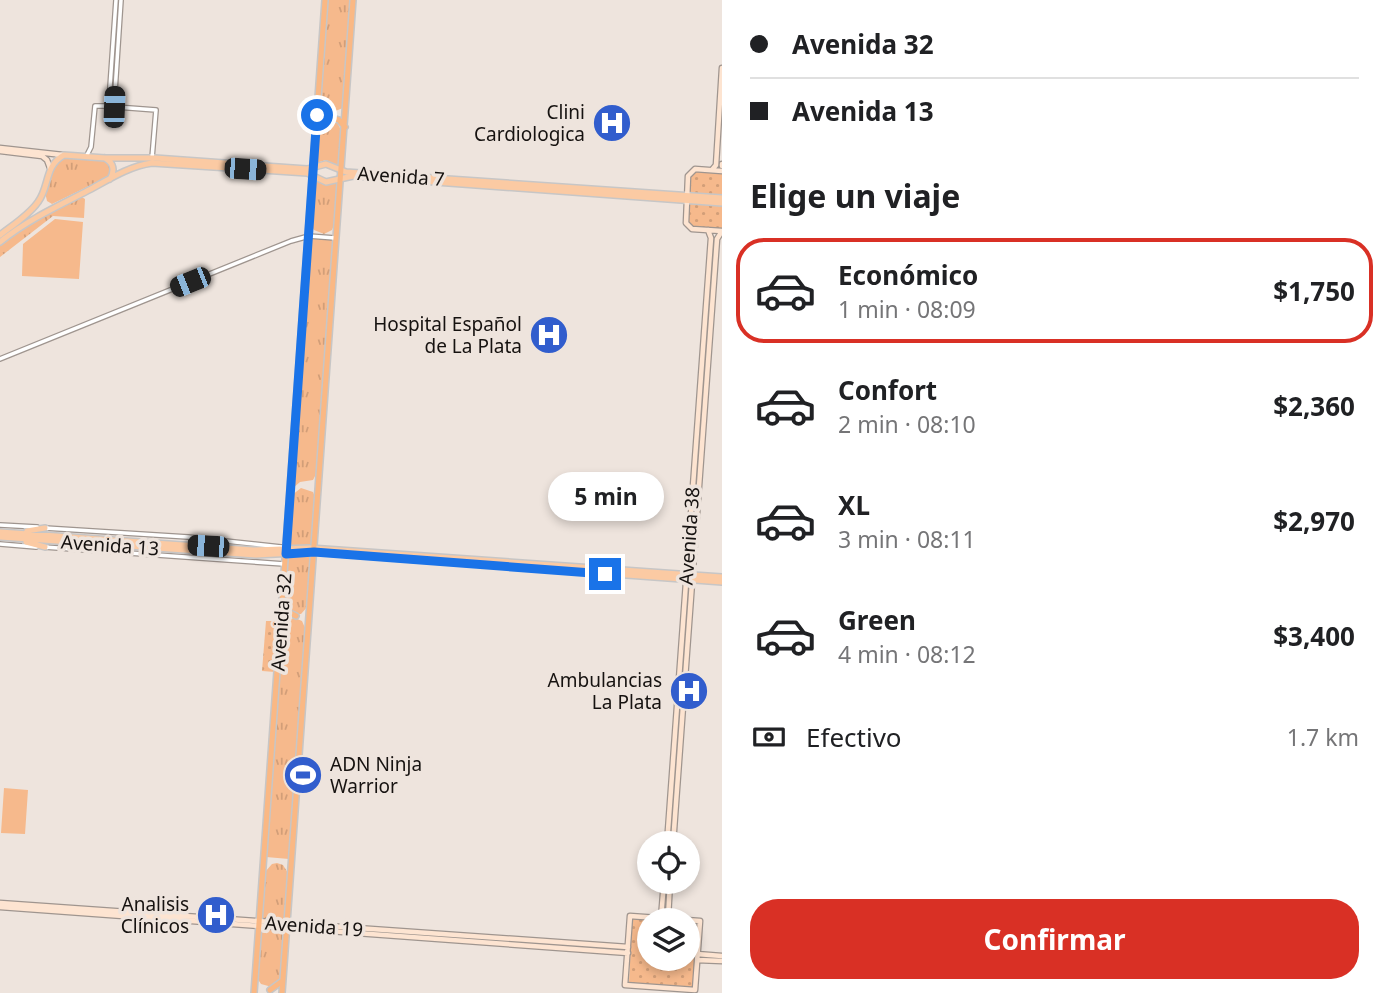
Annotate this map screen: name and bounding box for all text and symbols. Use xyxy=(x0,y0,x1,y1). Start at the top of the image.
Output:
text: Avenida 32 xyxy=(792,26,934,62)
car xyxy=(103,86,126,128)
text: Avenida 13 xyxy=(792,93,934,129)
route start xyxy=(301,99,333,131)
place label: Clini Cardiologica xyxy=(474,99,585,147)
hospital icon: Clini Cardiologica xyxy=(591,102,633,144)
car xyxy=(224,157,267,181)
street label: Avenida 7 xyxy=(357,160,445,192)
text: Elige un viaje xyxy=(750,174,960,217)
text: Económico xyxy=(838,257,978,293)
icon: car xyxy=(754,259,817,322)
car xyxy=(167,264,214,300)
text: $1,750 xyxy=(1273,273,1355,309)
text: 1 min · 08:09 xyxy=(838,293,976,325)
place label: Hospital Español de La Plata xyxy=(373,311,522,359)
hospital icon: Hospital Español de La Plata xyxy=(528,314,570,356)
text: Confort xyxy=(838,372,937,408)
icon: car xyxy=(754,374,817,437)
text: $2,360 xyxy=(1273,388,1355,424)
text: 2 min · 08:10 xyxy=(838,408,976,440)
callout: 5 min xyxy=(547,472,663,522)
text: 5 min xyxy=(574,480,638,512)
street label: Avenida 38 xyxy=(673,486,705,586)
text: XL xyxy=(838,487,870,523)
icon: car xyxy=(754,489,817,552)
text: $2,970 xyxy=(1273,503,1355,539)
text: 3 min · 08:11 xyxy=(838,523,976,555)
street label: Avenida 13 xyxy=(60,529,160,561)
car xyxy=(187,534,230,558)
route end xyxy=(589,558,621,590)
street label: Avenida 32 xyxy=(265,572,297,672)
text: Green xyxy=(838,602,916,638)
icon: car xyxy=(754,604,817,667)
text: $3,400 xyxy=(1273,618,1355,654)
text: 4 min · 08:12 xyxy=(838,638,976,670)
place label: Ambulancias La Plata xyxy=(548,667,662,715)
hospital icon: Ambulancias La Plata xyxy=(668,670,710,712)
icon: cash xyxy=(750,718,788,756)
text: Efectivo xyxy=(806,719,902,755)
text: 1.7 km xyxy=(1287,721,1359,753)
place label: ADN Ninja Warrior xyxy=(330,751,422,799)
sports icon: ADN Ninja Warrior xyxy=(282,754,324,796)
map controls xyxy=(637,831,700,971)
button: locate xyxy=(637,831,700,894)
place label: Analisis Clínicos xyxy=(121,891,189,939)
hospital icon: Analisis Clínicos xyxy=(195,894,237,936)
button: Confirmar xyxy=(750,899,1359,979)
button: layers xyxy=(637,908,700,971)
street label: Avenida 19 xyxy=(264,910,364,942)

